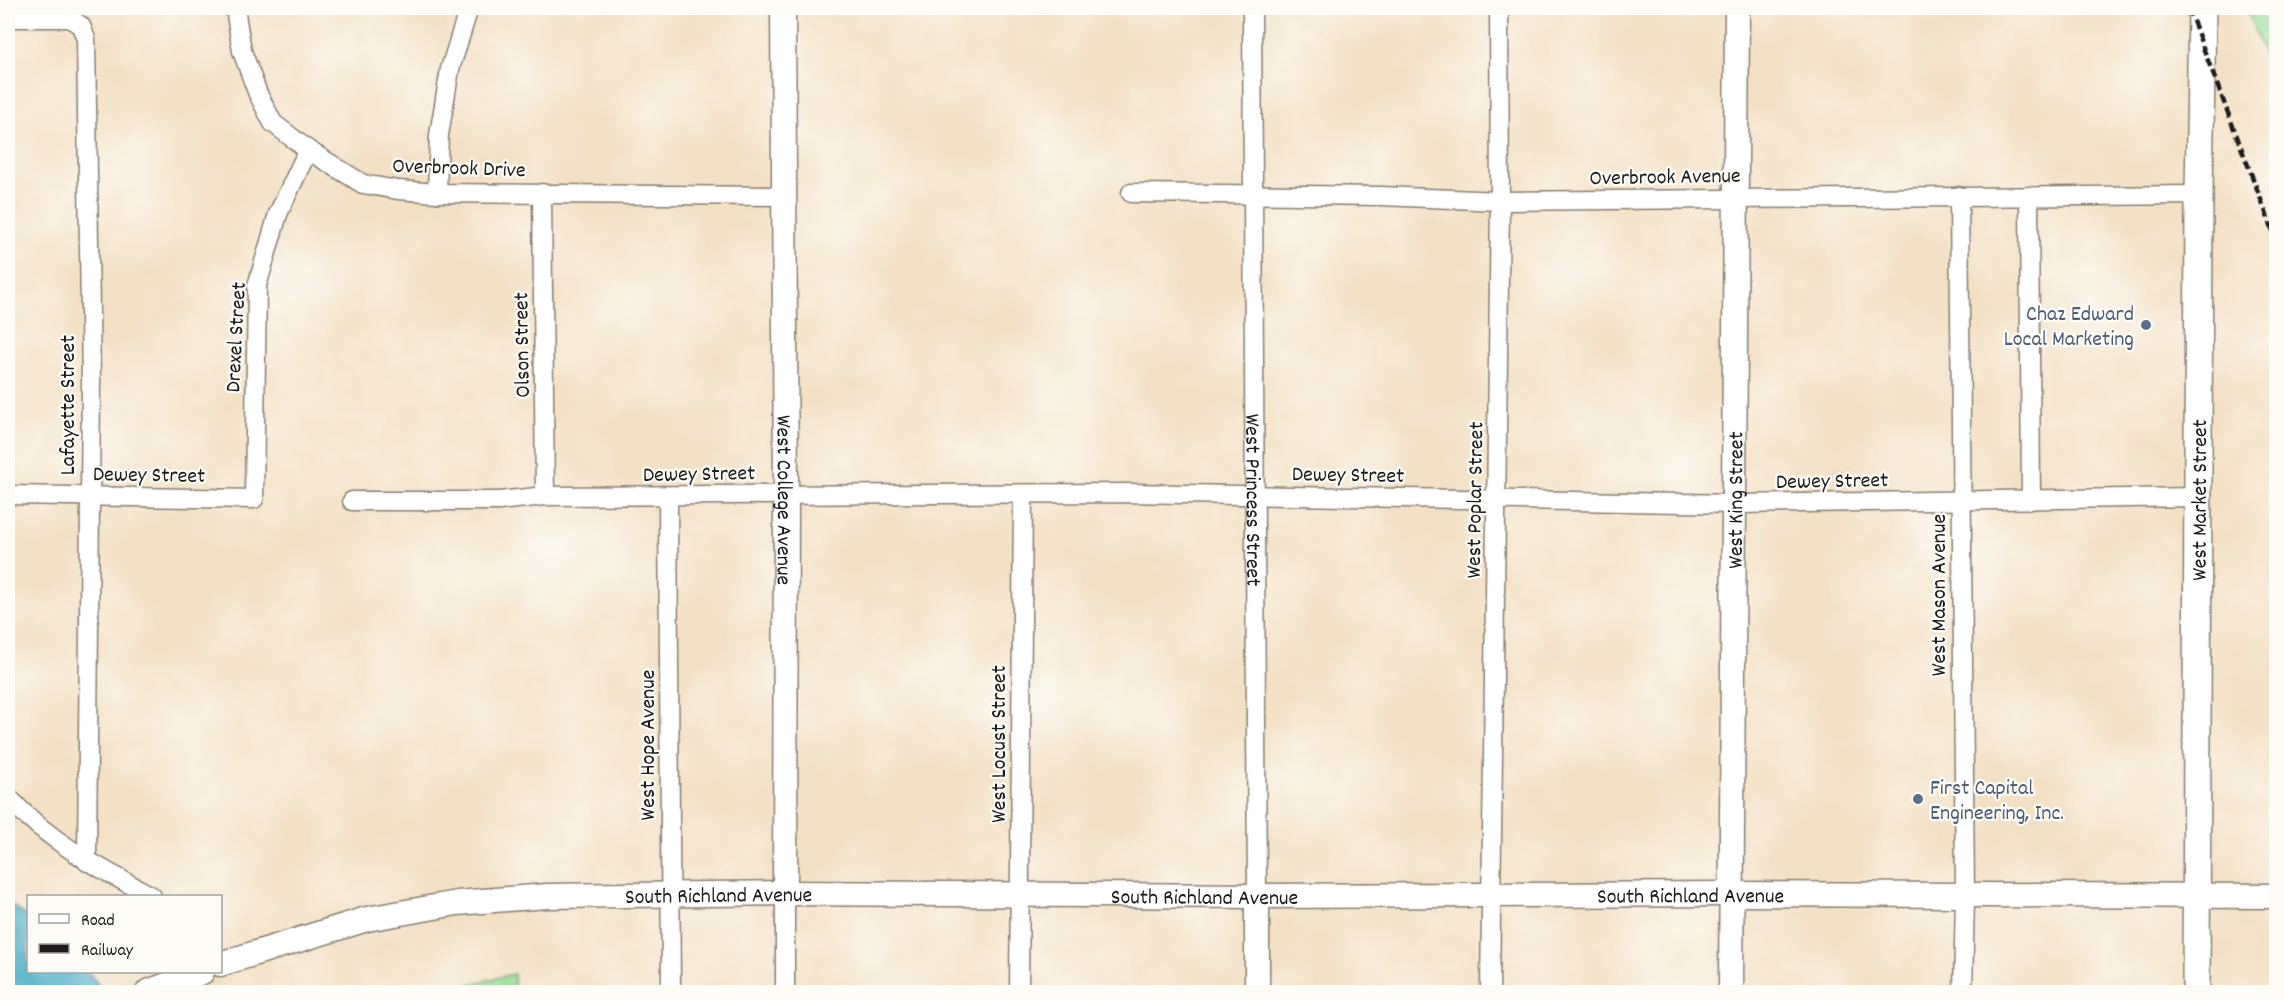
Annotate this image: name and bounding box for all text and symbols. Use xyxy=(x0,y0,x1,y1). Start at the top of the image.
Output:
street label: Overbrook Drive xyxy=(392,152,526,187)
street label: Overbrook Avenue xyxy=(1589,162,1741,195)
street label: Drexel Street xyxy=(219,281,256,393)
street label: Olson Street xyxy=(507,292,540,398)
place label: Chaz Edward Local Marketing xyxy=(2004,300,2134,356)
marker: Chaz Edward Local Marketing xyxy=(2139,318,2153,332)
street label: Lafayette Street xyxy=(54,335,85,475)
street label: West Princess Street xyxy=(1235,414,1267,586)
street label: West College Avenue xyxy=(767,415,798,585)
street label: West Market Street xyxy=(2186,419,2217,581)
street label: West Poplar Street xyxy=(1460,421,1493,579)
street label: West King Street xyxy=(1722,431,1753,569)
street label: Dewey Street xyxy=(643,459,755,492)
street label: Dewey Street xyxy=(93,460,205,493)
street label: Dewey Street xyxy=(1292,460,1404,493)
street label: Dewey Street xyxy=(1776,466,1888,499)
street label: West Mason Avenue xyxy=(1925,514,1956,676)
street label: West Locust Street xyxy=(985,665,1016,823)
street label: West Hope Avenue xyxy=(634,670,665,820)
place label: First Capital Engineering, Inc. xyxy=(1930,774,2064,830)
marker: First Capital Engineering, Inc. xyxy=(1911,792,1925,806)
street label: South Richland Avenue xyxy=(625,881,812,914)
street label: South Richland Avenue xyxy=(1597,882,1784,914)
street label: South Richland Avenue xyxy=(1111,883,1298,915)
legend xyxy=(27,895,222,973)
text: Road xyxy=(81,909,115,934)
text: Railway xyxy=(81,939,134,964)

